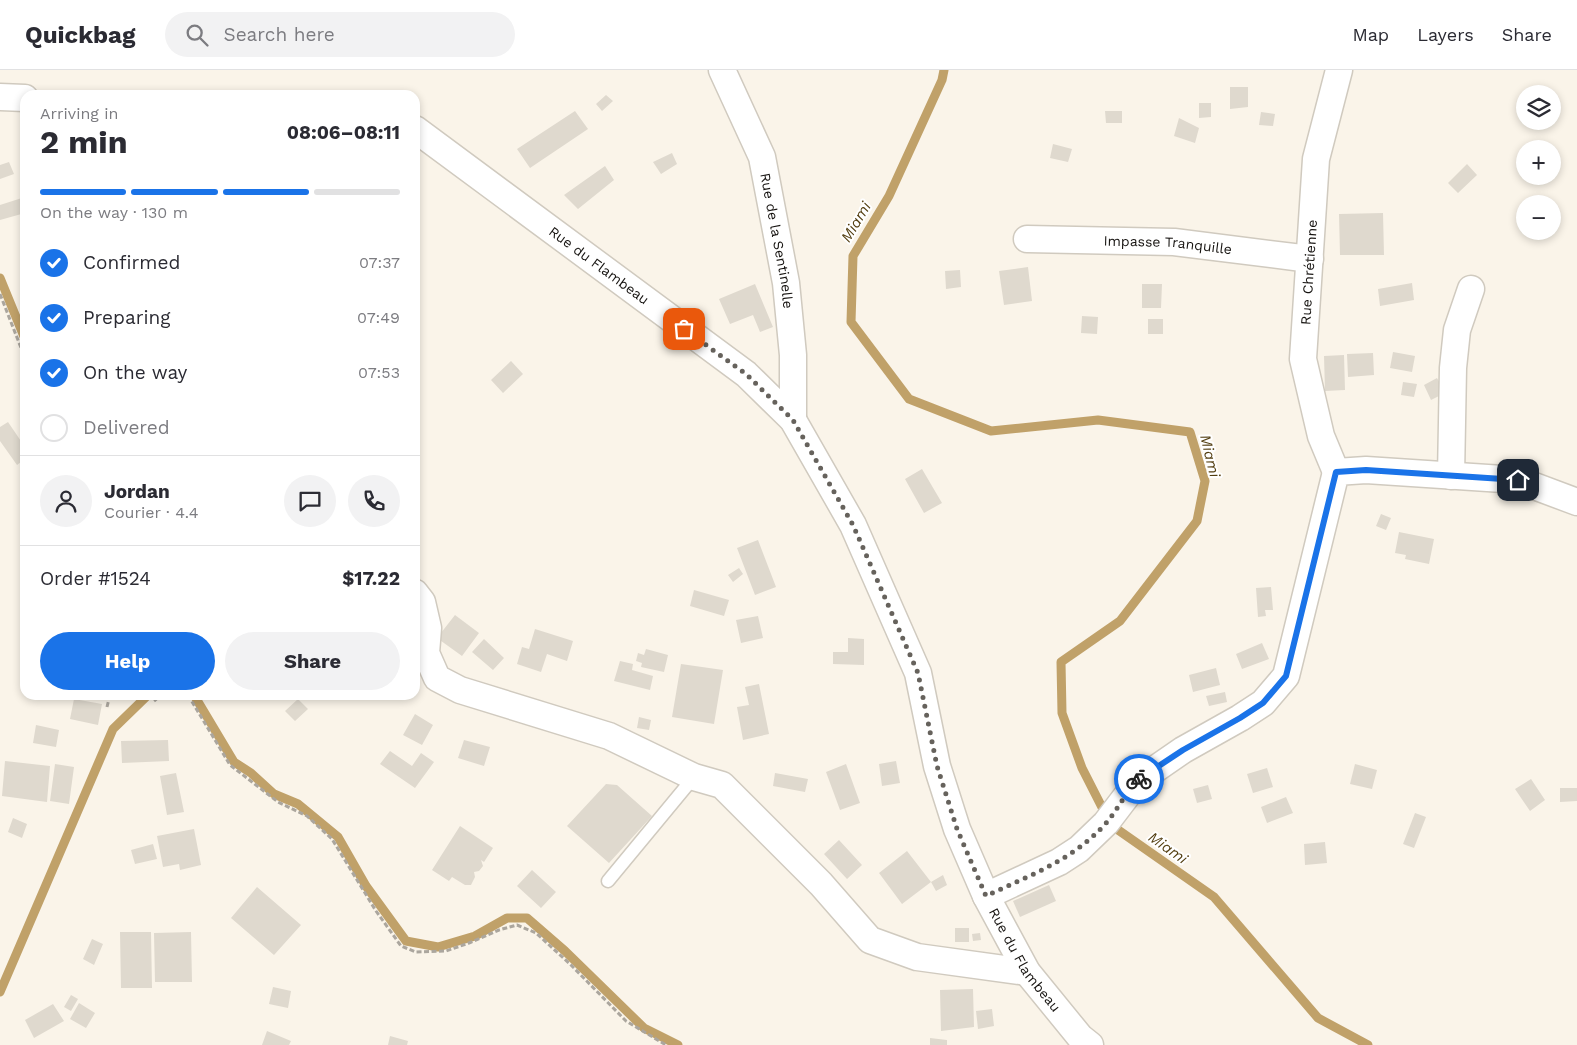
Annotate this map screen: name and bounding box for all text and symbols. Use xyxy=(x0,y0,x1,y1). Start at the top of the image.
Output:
search box xyxy=(165,12,515,57)
text: Quickbag xyxy=(25,21,135,49)
icon: search xyxy=(183,21,211,49)
text: Search here xyxy=(223,23,335,46)
text: Map xyxy=(1352,24,1389,45)
text: Layers xyxy=(1417,24,1474,45)
text: Share xyxy=(1502,24,1552,45)
map controls xyxy=(1516,85,1561,240)
button: layers xyxy=(1516,85,1561,130)
text: Arriving in xyxy=(40,104,118,123)
text: 08:06–08:11 xyxy=(287,121,400,144)
text: 2 min xyxy=(40,123,128,161)
button: + xyxy=(1516,140,1561,185)
street label: Rue de la Sentinelle xyxy=(757,172,796,309)
button: − xyxy=(1516,195,1561,240)
water label: Miami xyxy=(837,198,876,245)
text: On the way · 130 m xyxy=(40,203,188,222)
street label: Rue Chrétienne xyxy=(1297,219,1320,325)
street label: Rue du Flambeau xyxy=(546,223,652,307)
street label: Impasse Tranquille xyxy=(1103,233,1233,257)
icon: check xyxy=(40,249,68,277)
text: Confirmed xyxy=(83,251,180,274)
text: 07:37 xyxy=(359,253,400,272)
icon: check xyxy=(40,304,68,332)
text: Preparing xyxy=(83,306,170,329)
text: 07:49 xyxy=(357,308,400,327)
pin xyxy=(663,308,705,350)
icon: bag xyxy=(670,315,698,343)
icon: check xyxy=(40,359,68,387)
text: On the way xyxy=(83,361,187,384)
text: 07:53 xyxy=(358,363,400,382)
text: Delivered xyxy=(83,416,170,439)
water label: Miami xyxy=(1196,433,1224,480)
pin xyxy=(1497,459,1539,501)
icon: home xyxy=(1504,466,1532,494)
button: person xyxy=(40,475,92,527)
button: chat xyxy=(284,475,336,527)
button: phone xyxy=(348,475,400,527)
text: Jordan xyxy=(104,480,170,503)
text: Courier · 4.4 xyxy=(104,503,199,522)
text: Order #1524 xyxy=(40,567,151,590)
text: $17.22 xyxy=(342,567,400,590)
button: Help xyxy=(40,632,215,690)
button: Share xyxy=(225,632,400,690)
courier xyxy=(1114,754,1164,804)
icon: bike xyxy=(1125,765,1153,793)
water label: Miami xyxy=(1145,828,1192,869)
street label: Rue du Flambeau xyxy=(986,905,1064,1015)

